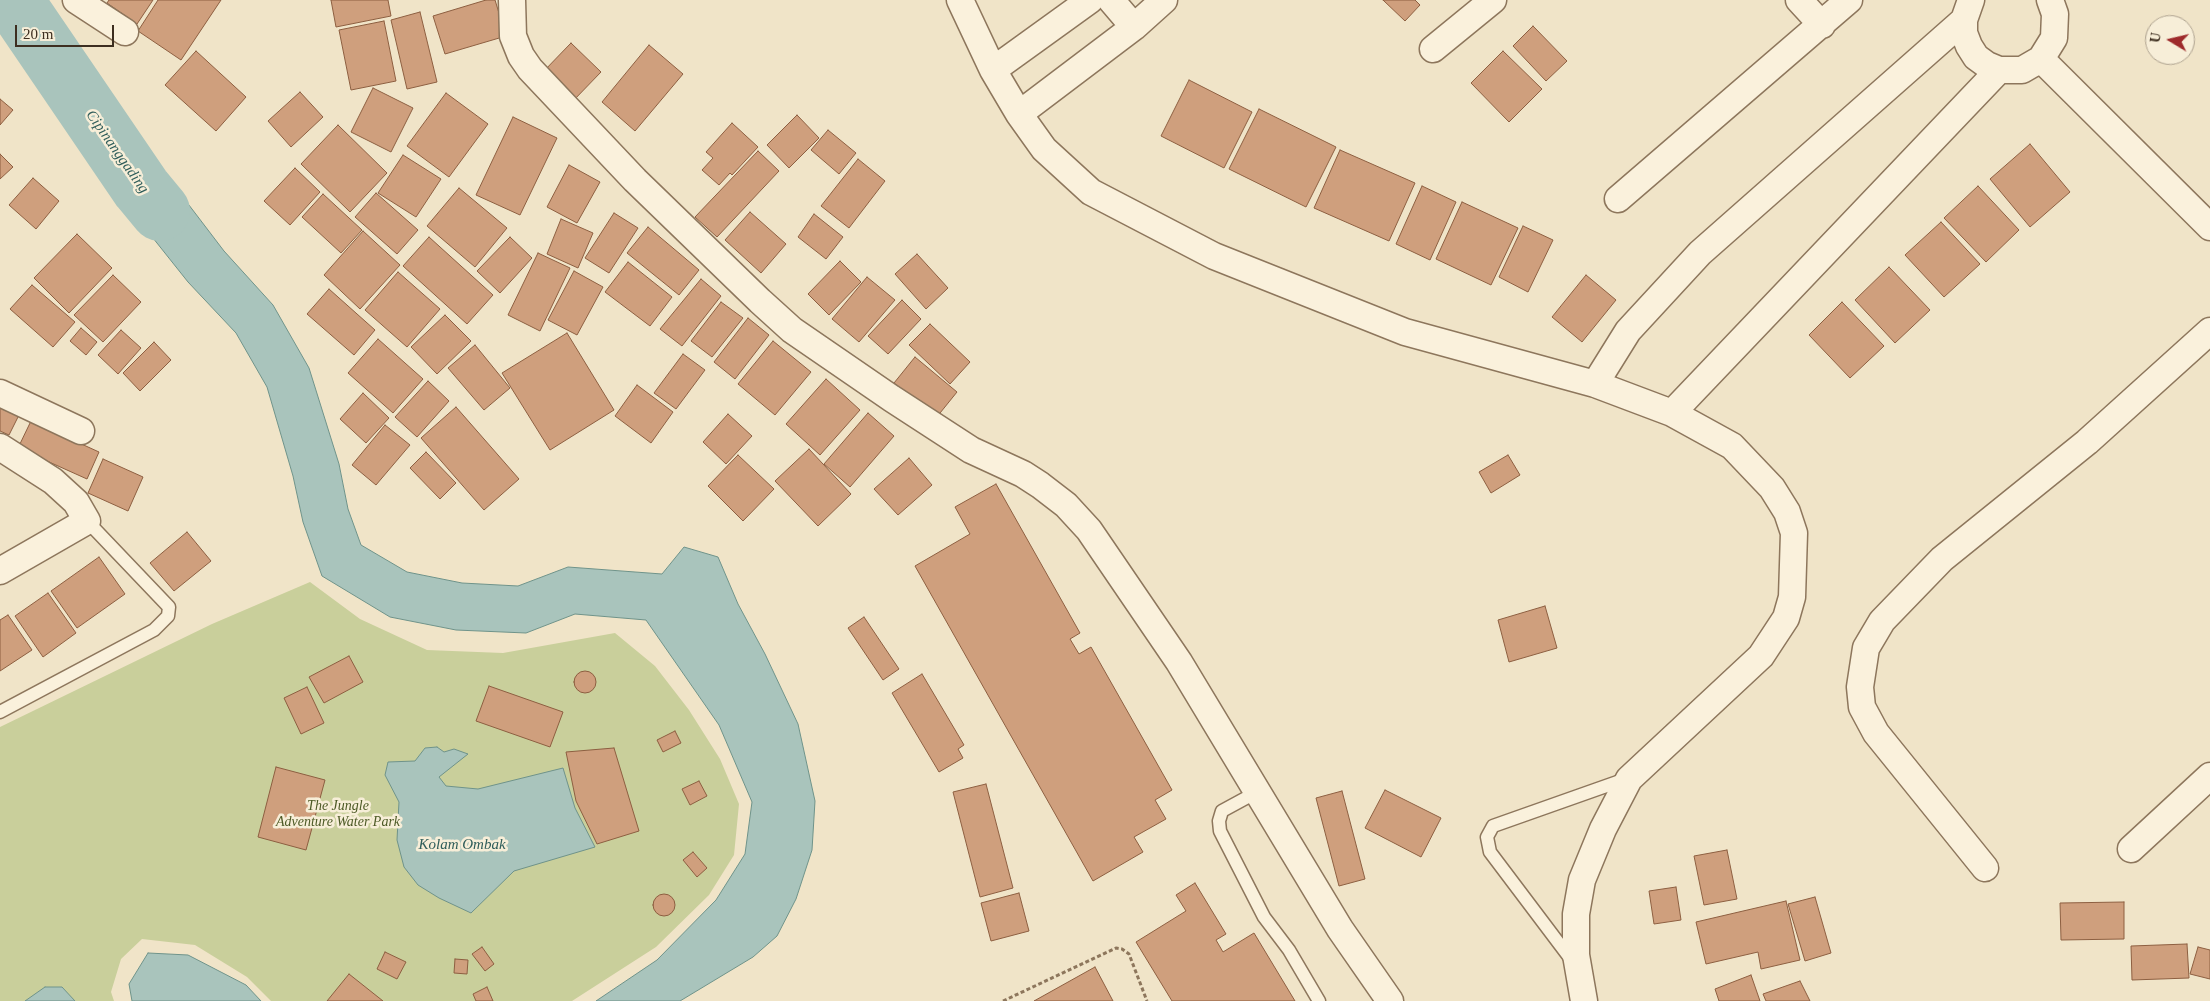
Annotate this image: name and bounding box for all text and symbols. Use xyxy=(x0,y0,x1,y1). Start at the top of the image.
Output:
scale bar xyxy=(18,15,116,47)
north arrow xyxy=(2145,15,2195,65)
text: 20 m xyxy=(23,26,53,42)
text: U xyxy=(2147,32,2164,44)
water label: Cipinanggading xyxy=(82,107,152,197)
park label: The Jungle Adventure Water Park xyxy=(276,798,400,830)
water label: Kolam Ombak xyxy=(418,836,506,854)

